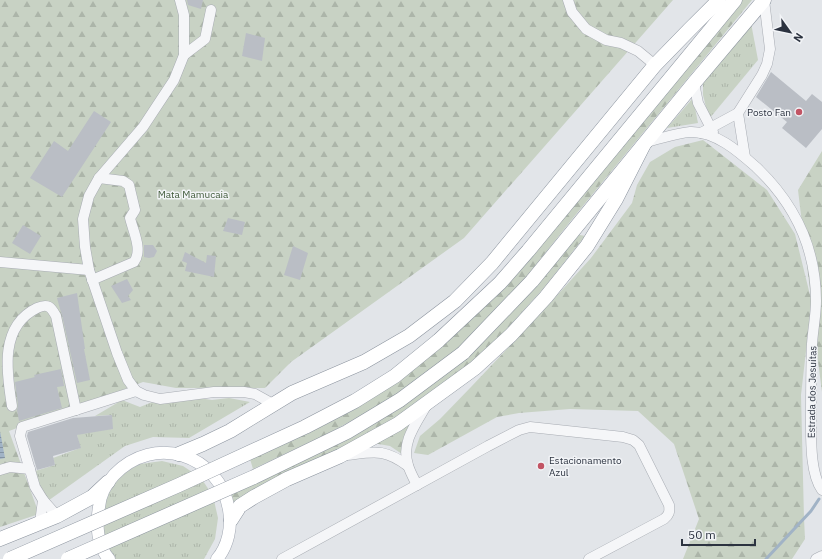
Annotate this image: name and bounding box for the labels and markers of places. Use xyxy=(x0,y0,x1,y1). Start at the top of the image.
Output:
place label: Posto Fan xyxy=(747,106,791,119)
marker: Posto Fan xyxy=(794,107,804,117)
place label: Estacionamento Azul xyxy=(549,454,622,479)
marker: Estacionamento Azul xyxy=(536,461,546,471)

